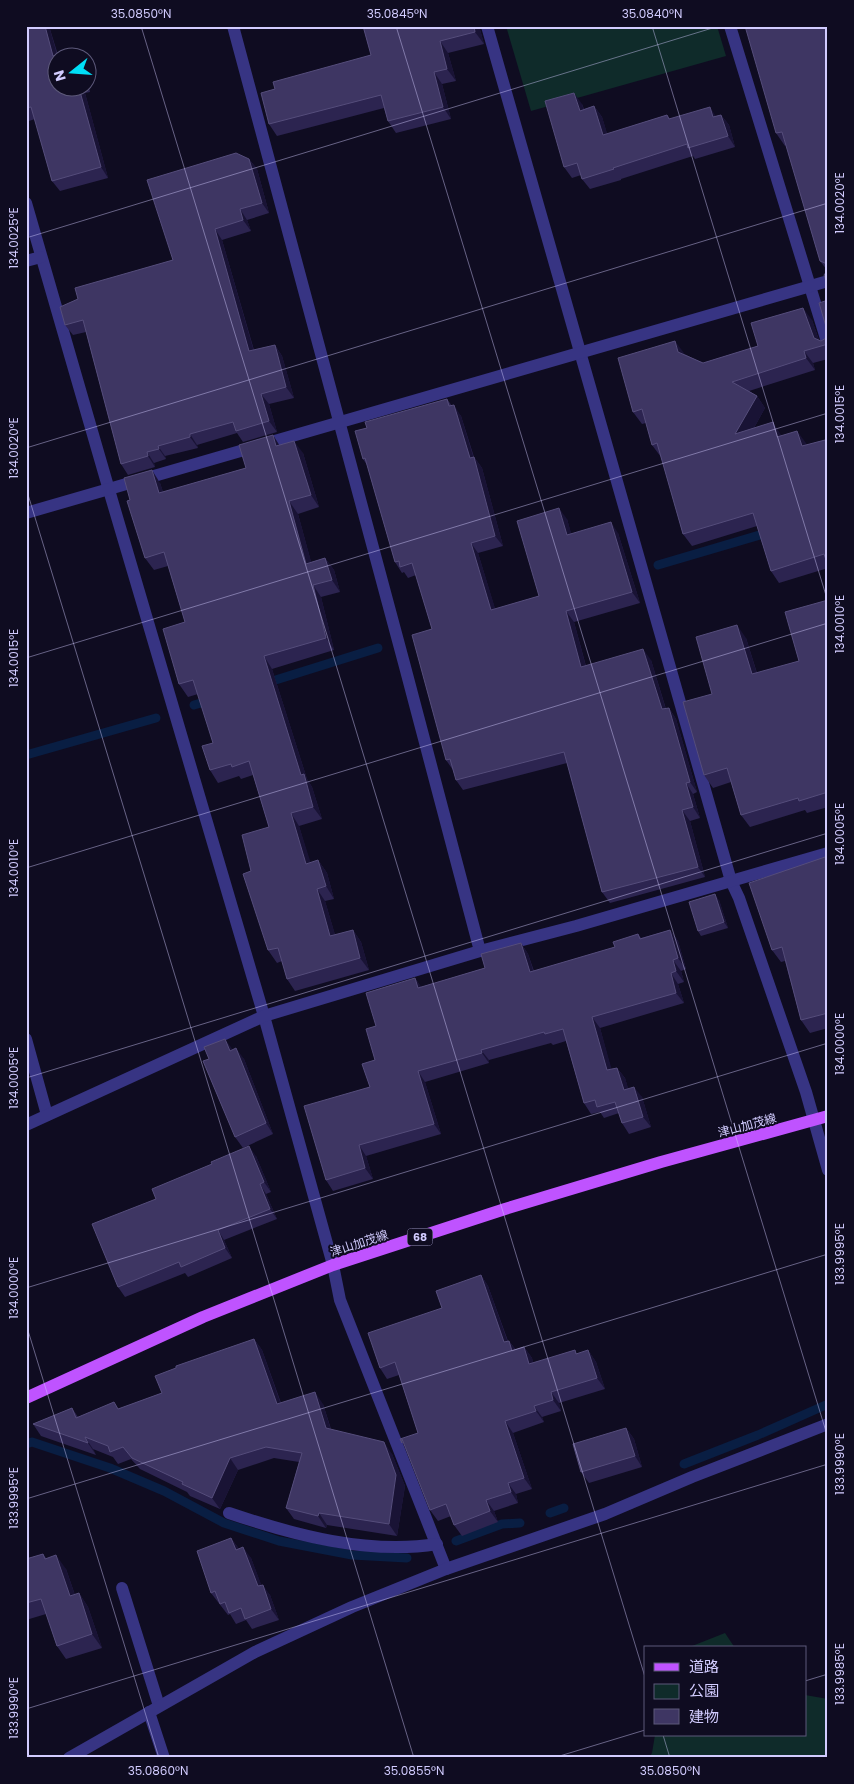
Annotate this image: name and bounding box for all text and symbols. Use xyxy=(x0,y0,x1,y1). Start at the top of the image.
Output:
text: 35.0850°N xyxy=(111,5,171,22)
text: 35.0845°N xyxy=(367,5,427,22)
text: 35.0840°N xyxy=(622,5,682,22)
north arrow xyxy=(48,48,98,98)
text: N xyxy=(48,68,71,84)
text: 134.0020°E xyxy=(831,172,848,234)
text: 134.0025°E xyxy=(5,207,22,269)
text: 134.0015°E xyxy=(831,385,848,443)
text: 134.0020°E xyxy=(5,417,22,479)
text: 134.0010°E xyxy=(831,595,848,653)
text: 134.0015°E xyxy=(5,629,22,687)
text: 134.0005°E xyxy=(831,803,848,865)
text: 134.0010°E xyxy=(5,839,22,897)
text: 134.0000°E xyxy=(831,1013,848,1075)
text: 134.0005°E xyxy=(5,1047,22,1109)
street label: 津山加茂線 xyxy=(716,1109,778,1141)
text: 133.9995°E xyxy=(831,1223,848,1285)
street label: 津山加茂線 xyxy=(328,1226,390,1260)
road number: 68 xyxy=(408,1228,432,1246)
text: 134.0000°E xyxy=(5,1257,22,1319)
text: 133.9990°E xyxy=(831,1433,848,1495)
text: 133.9995°E xyxy=(5,1467,22,1529)
text: 133.9985°E xyxy=(831,1643,848,1705)
legend xyxy=(644,1646,806,1736)
text: 道路 xyxy=(689,1656,719,1677)
text: 133.9990°E xyxy=(5,1677,22,1739)
text: 公園 xyxy=(689,1680,719,1701)
text: 建物 xyxy=(689,1706,719,1727)
text: 35.0860°N xyxy=(128,1762,188,1779)
text: 35.0855°N xyxy=(384,1762,444,1779)
text: 35.0850°N xyxy=(640,1762,700,1779)

